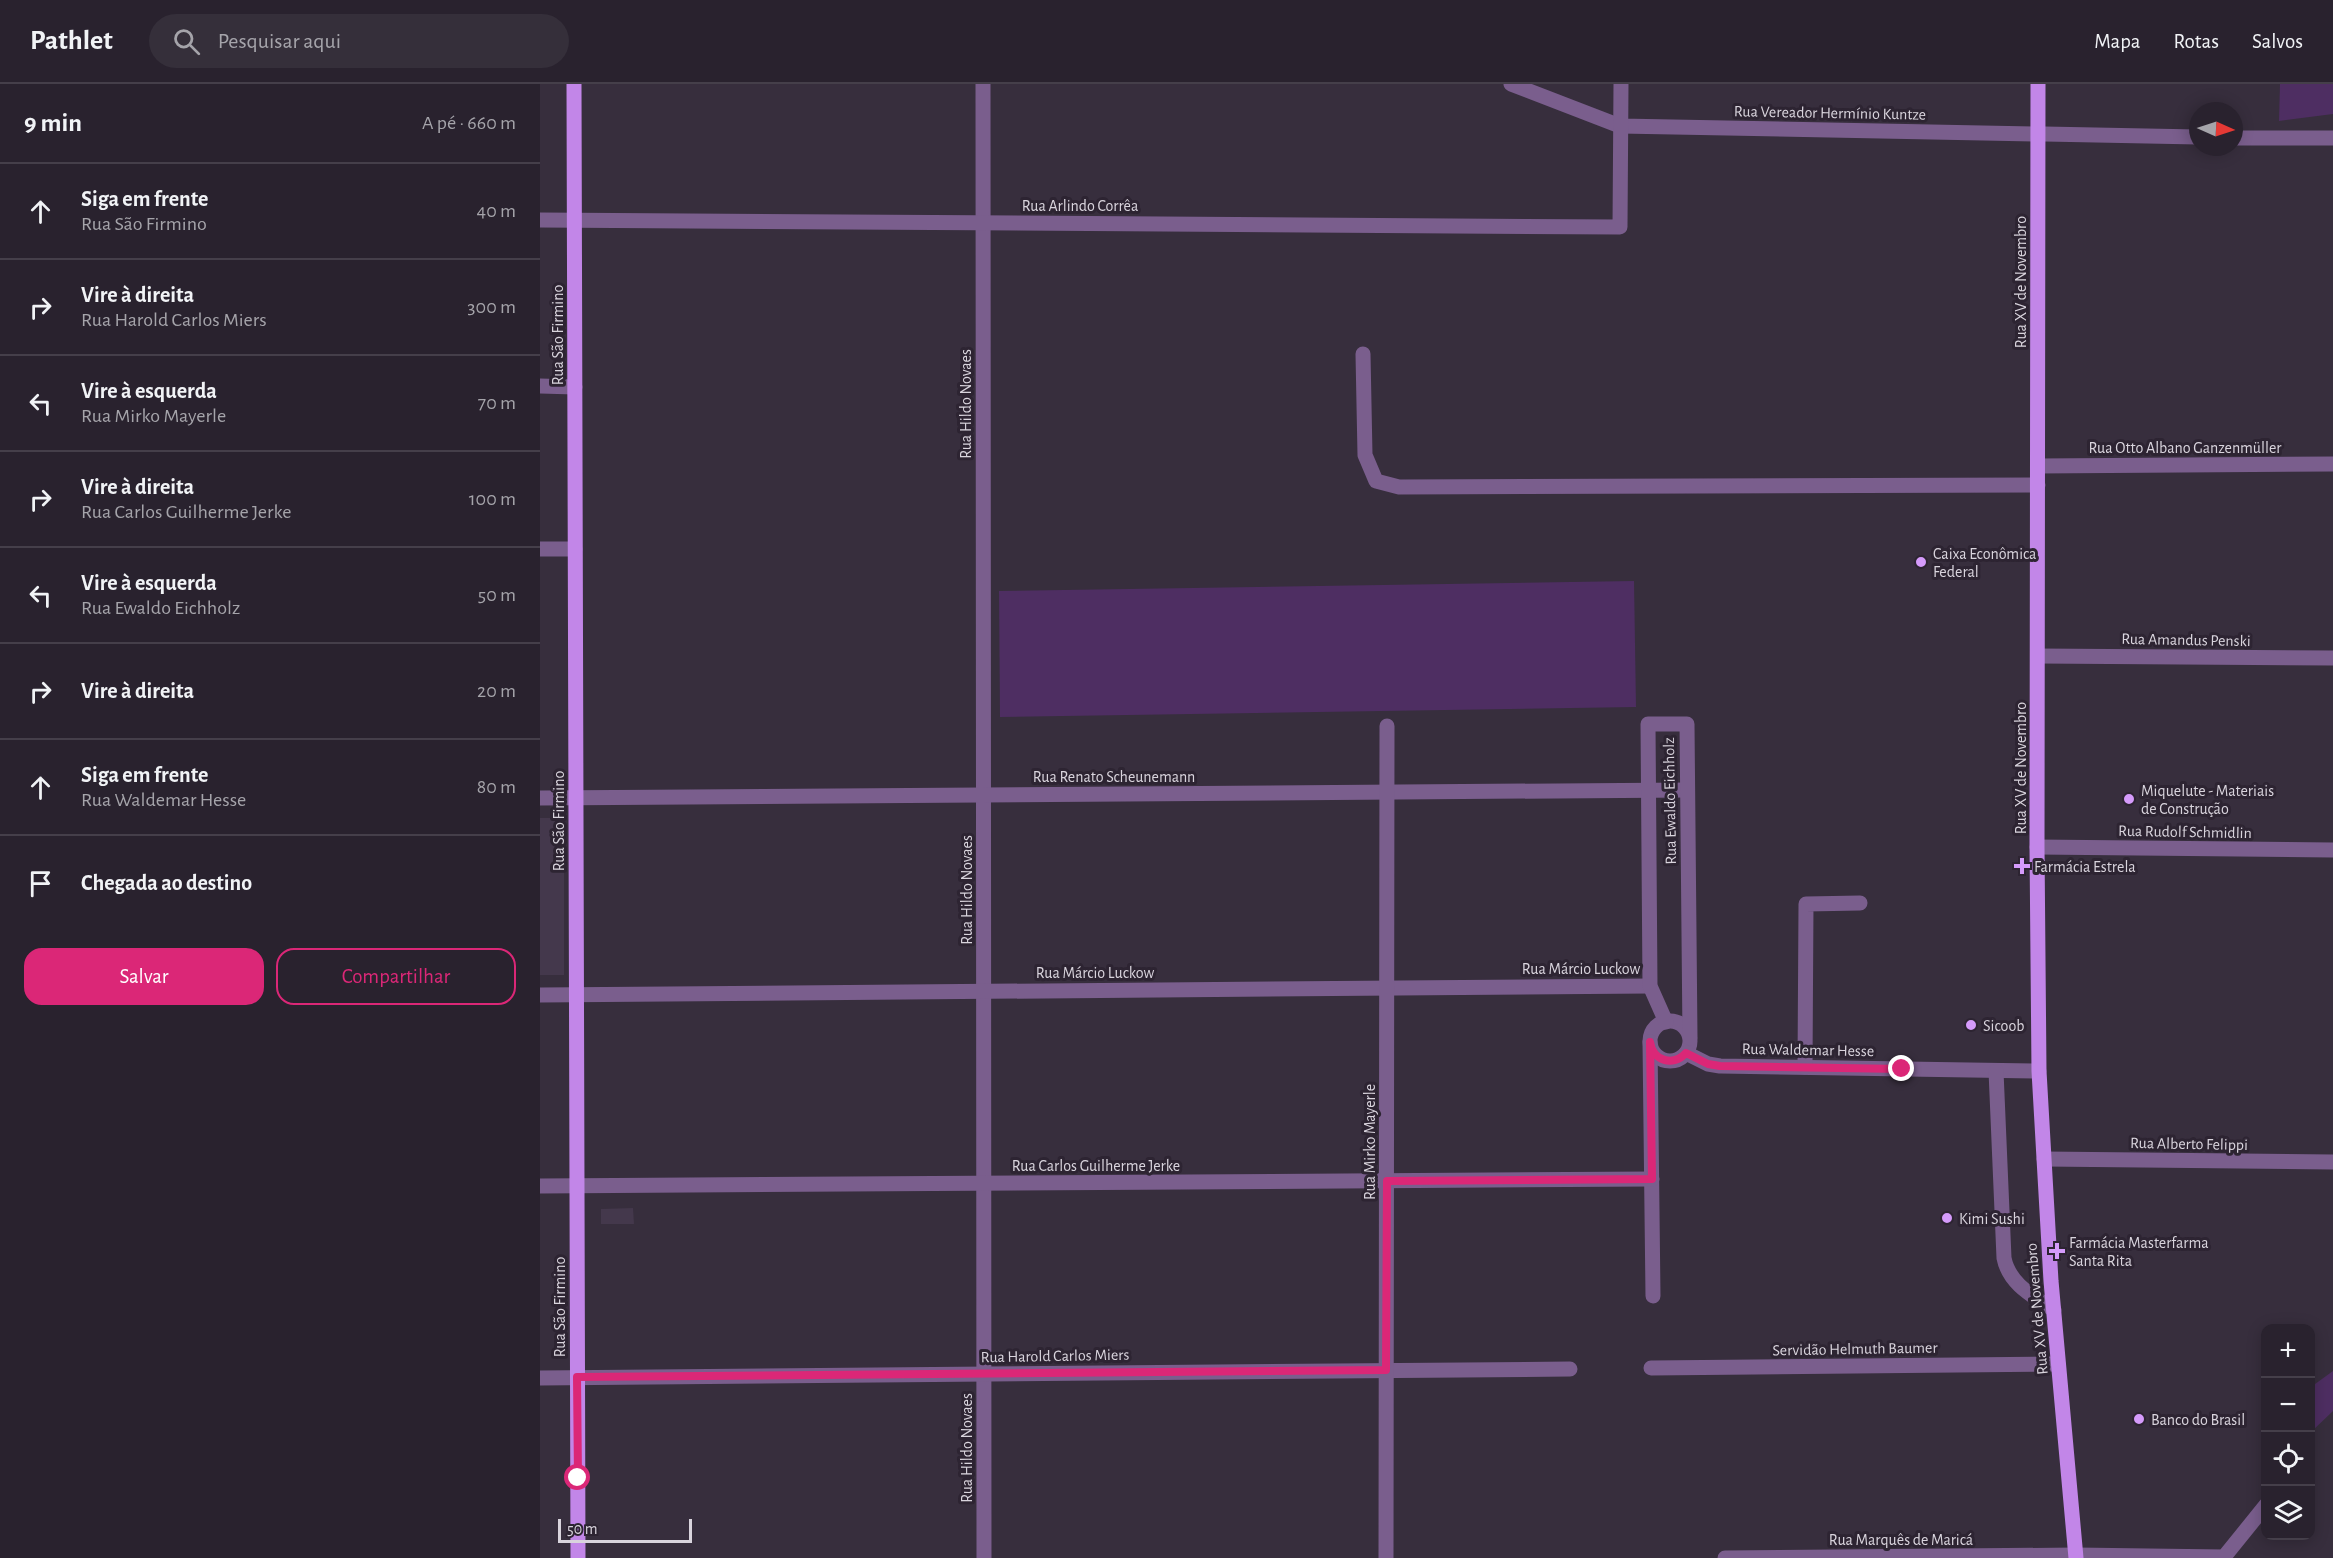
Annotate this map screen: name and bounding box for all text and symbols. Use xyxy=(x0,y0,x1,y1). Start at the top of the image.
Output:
search box xyxy=(149,14,569,68)
icon: search xyxy=(170,25,203,58)
text: Pathlet xyxy=(30,27,113,55)
text: Pesquisar aqui xyxy=(218,30,341,52)
text: Mapa xyxy=(2094,31,2141,52)
text: Rotas xyxy=(2174,31,2219,52)
text: Salvos xyxy=(2252,31,2303,52)
north arrow xyxy=(2189,102,2243,156)
street label: Rua Vereador Hermínio Kuntze xyxy=(1734,103,1926,123)
text: 9 min xyxy=(24,110,82,136)
text: A pé · 660 m xyxy=(422,113,516,133)
text: Siga em frente xyxy=(81,188,208,210)
icon: ahead xyxy=(24,195,57,228)
street label: Rua Arlindo Corrêa xyxy=(1022,198,1138,214)
text: 40 m xyxy=(477,201,516,221)
text: Rua São Firmino xyxy=(81,214,207,234)
street label: Rua XV de Novembro xyxy=(2013,216,2029,348)
text: Vire à direita xyxy=(81,284,194,306)
street label: Rua São Firmino xyxy=(550,285,566,385)
icon: right xyxy=(24,291,57,324)
text: 300 m xyxy=(467,297,516,317)
text: Rua Harold Carlos Miers xyxy=(81,310,267,330)
street label: Rua Hildo Novaes xyxy=(958,349,974,459)
text: Vire à esquerda xyxy=(81,380,217,402)
icon: left xyxy=(24,387,57,420)
text: 70 m xyxy=(478,393,516,413)
text: Rua Mirko Mayerle xyxy=(81,406,226,426)
street label: Rua Otto Albano Ganzenmüller xyxy=(2089,440,2282,456)
text: Vire à direita xyxy=(81,476,194,498)
icon: right xyxy=(24,483,57,516)
text: 100 m xyxy=(469,489,516,509)
text: Rua Carlos Guilherme Jerke xyxy=(81,502,292,522)
place label: Caixa Econômica Federal xyxy=(1933,546,2036,580)
marker: Caixa Econômica Federal xyxy=(1914,555,1928,569)
text: Vire à esquerda xyxy=(81,572,217,594)
icon: left xyxy=(24,579,57,612)
text: 50 m xyxy=(478,585,516,605)
text: Rua Ewaldo Eichholz xyxy=(81,598,240,618)
street label: Rua Amandus Penski xyxy=(2121,631,2251,649)
icon: right xyxy=(24,675,57,708)
text: Vire à direita xyxy=(81,680,194,702)
text: 20 m xyxy=(477,681,516,701)
street label: Rua XV de Novembro xyxy=(2013,702,2029,834)
street label: Rua Ewaldo Eichholz xyxy=(1661,737,1679,865)
text: Siga em frente xyxy=(81,764,208,786)
street label: Rua Renato Scheunemann xyxy=(1033,769,1195,785)
icon: ahead xyxy=(24,771,57,804)
street label: Rua São Firmino xyxy=(551,771,567,871)
text: 80 m xyxy=(477,777,516,797)
place label: Miquelute - Materiais de Construção xyxy=(2141,783,2274,817)
text: Rua Waldemar Hesse xyxy=(81,790,246,810)
marker: Miquelute - Materiais de Construção xyxy=(2122,792,2136,806)
street label: Rua Rudolf Schmidlin xyxy=(2118,823,2252,841)
street label: Rua Hildo Novaes xyxy=(959,835,975,945)
marker: Farmácia Estrela xyxy=(2015,859,2029,873)
place label: Farmácia Estrela xyxy=(2034,859,2136,875)
icon: arrive xyxy=(24,867,57,900)
text: Chegada ao destino xyxy=(81,872,252,894)
button: Salvar xyxy=(24,948,264,1005)
button: Compartilhar xyxy=(276,948,516,1005)
street label: Rua Márcio Luckow xyxy=(1522,961,1640,977)
street label: Rua Márcio Luckow xyxy=(1036,965,1154,981)
marker: Sicoob xyxy=(1964,1018,1978,1032)
place label: Sicoob xyxy=(1983,1018,2025,1034)
street label: Rua Waldemar Hesse xyxy=(1742,1041,1874,1059)
route end xyxy=(1888,1055,1914,1081)
street label: Rua Mirko Mayerle xyxy=(1362,1084,1379,1200)
street label: Rua Alberto Felippi xyxy=(2130,1135,2248,1153)
street label: Rua Carlos Guilherme Jerke xyxy=(1012,1158,1180,1174)
marker: Kimi Sushi xyxy=(1940,1211,1954,1225)
place label: Kimi Sushi xyxy=(1959,1211,2025,1227)
place label: Farmácia Masterfarma Santa Rita xyxy=(2069,1235,2209,1269)
street label: Rua XV de Novembro xyxy=(2023,1242,2051,1375)
marker: Farmácia Masterfarma Santa Rita xyxy=(2050,1244,2064,1258)
street label: Rua São Firmino xyxy=(552,1257,568,1357)
map controls xyxy=(2261,1324,2315,1540)
button: + xyxy=(2261,1324,2315,1378)
street label: Servidão Helmuth Baumer xyxy=(1772,1340,1939,1358)
street label: Rua Harold Carlos Miers xyxy=(981,1347,1130,1365)
button: − xyxy=(2261,1378,2315,1432)
street label: Rua Hildo Novaes xyxy=(959,1393,975,1503)
marker: Banco do Brasil xyxy=(2132,1412,2146,1426)
place label: Banco do Brasil xyxy=(2151,1412,2245,1428)
button: locate xyxy=(2261,1432,2315,1486)
route start xyxy=(564,1464,590,1490)
button: layers xyxy=(2261,1486,2315,1540)
scale bar xyxy=(558,1516,692,1544)
text: 50 m xyxy=(567,1521,598,1537)
street label: Rua Marquês de Maricá xyxy=(1829,1532,1973,1548)

